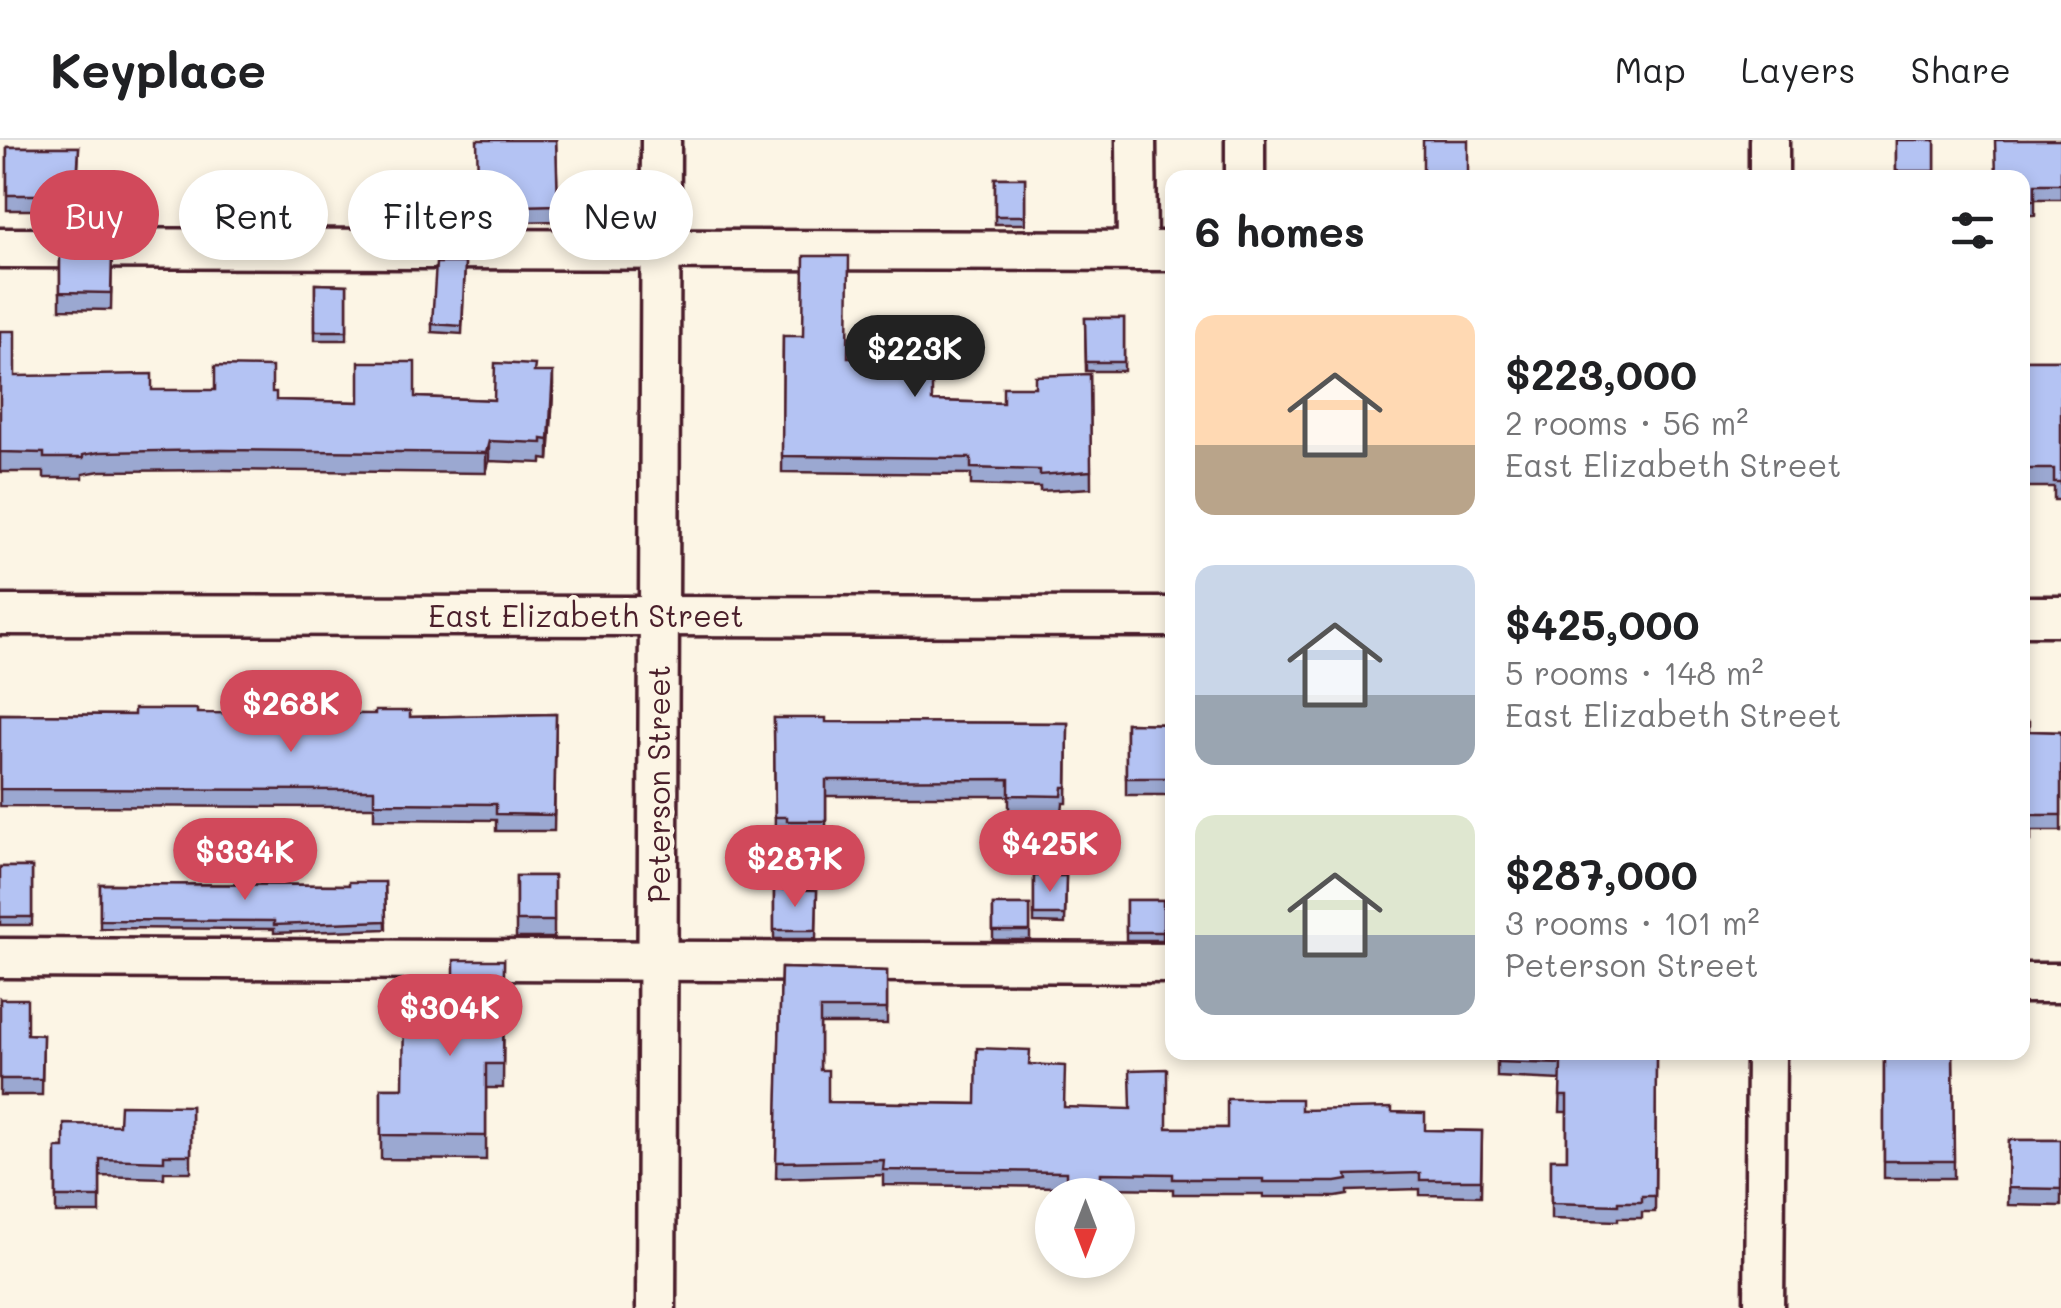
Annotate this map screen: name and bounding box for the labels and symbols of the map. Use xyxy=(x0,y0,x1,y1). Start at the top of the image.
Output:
pin: $223K xyxy=(845,315,985,400)
street label: East Elizabeth Street xyxy=(428,595,744,635)
street label: Peterson Street xyxy=(638,665,678,903)
pin: $268K xyxy=(221,670,361,755)
pin: $425K xyxy=(980,810,1120,895)
pin: $334K xyxy=(175,818,315,903)
pin: $287K xyxy=(725,825,865,910)
pin: $304K xyxy=(380,974,520,1059)
north arrow xyxy=(1035,1178,1135,1278)

